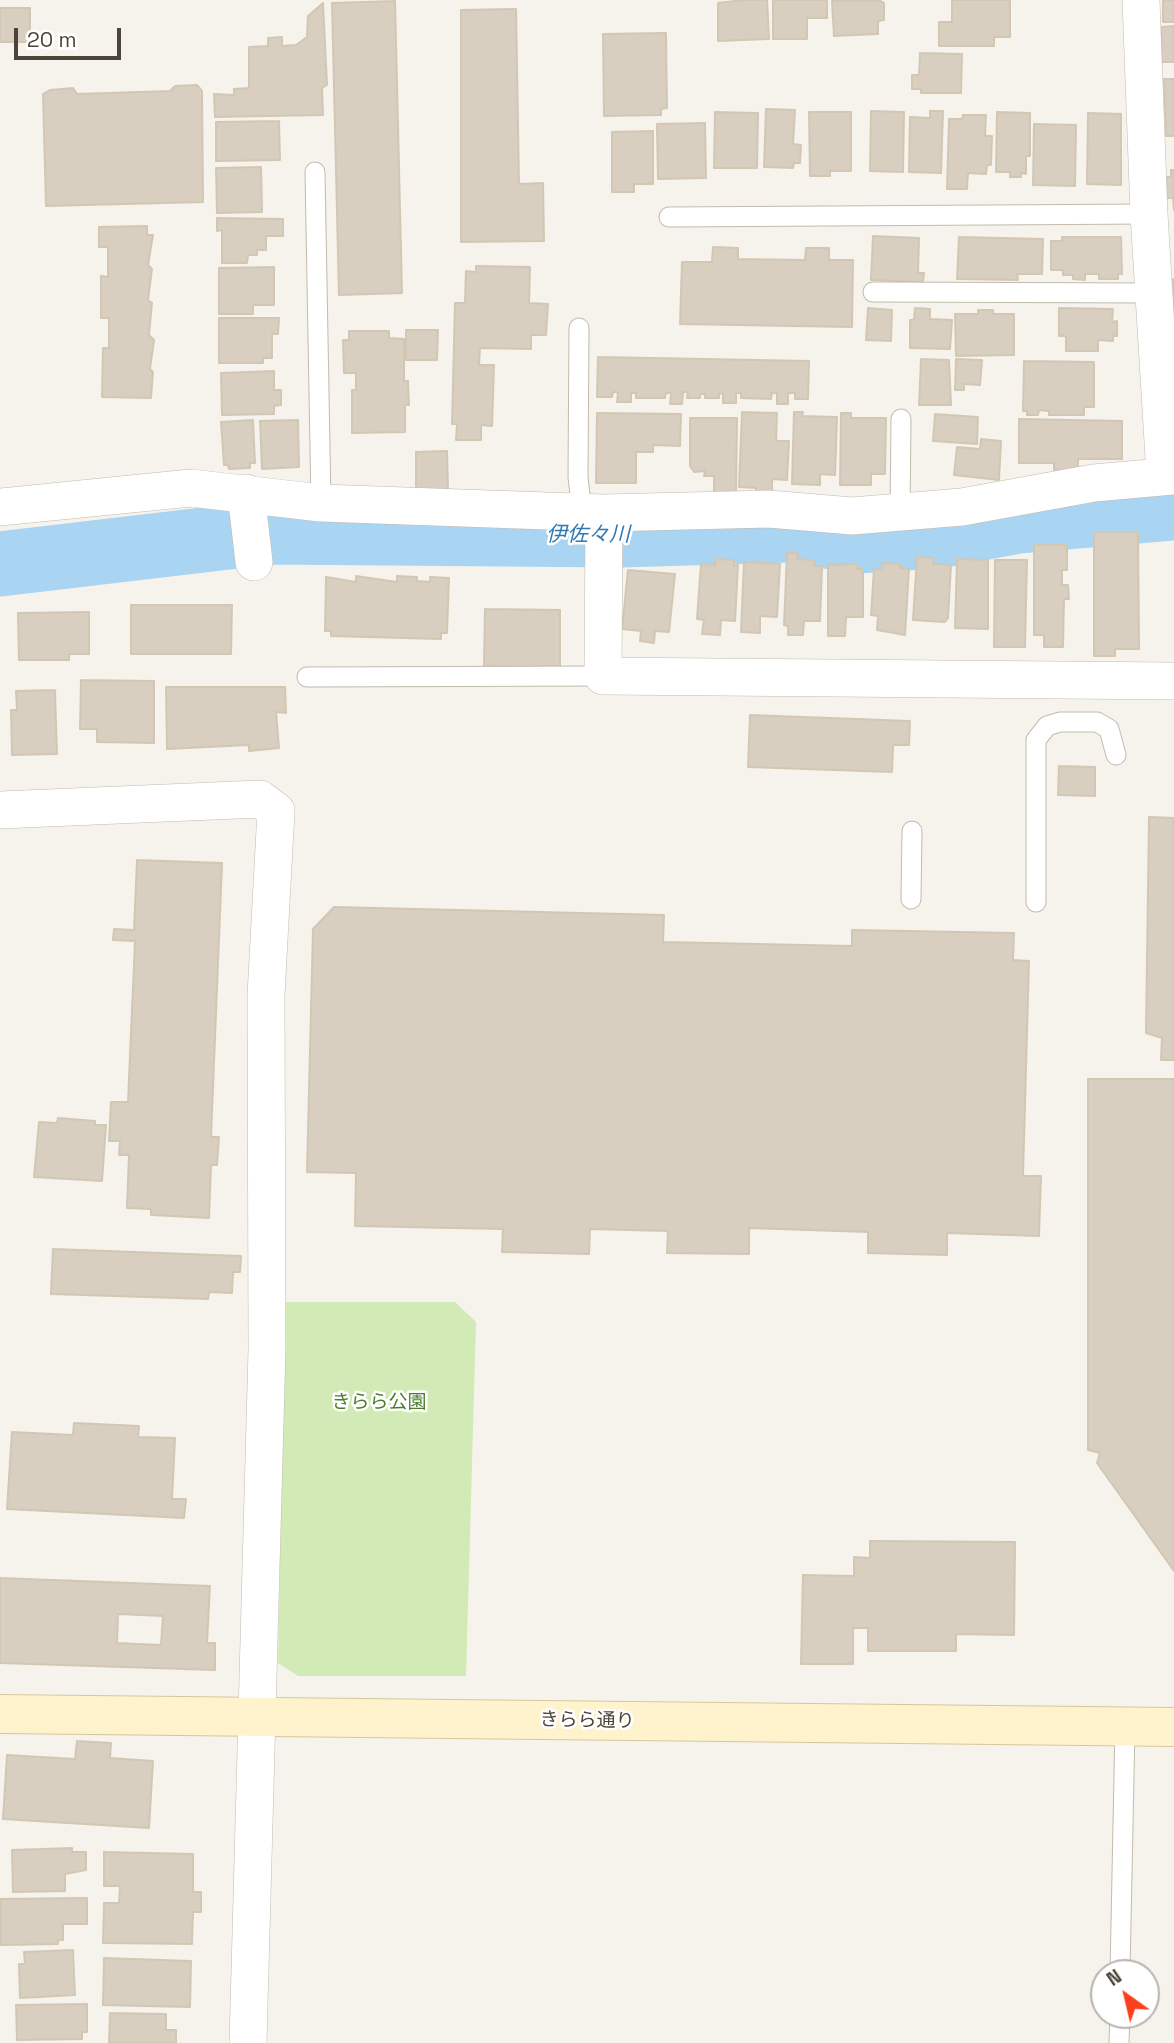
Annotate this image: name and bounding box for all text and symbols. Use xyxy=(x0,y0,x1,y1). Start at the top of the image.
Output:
scale bar xyxy=(18,14,124,58)
text: 20 m xyxy=(27,26,77,53)
water label: 伊佐々川 xyxy=(546,522,630,548)
park label: きらら公園 xyxy=(332,1392,426,1414)
street label: きらら通り xyxy=(539,1709,635,1733)
north arrow xyxy=(1090,1959,1160,2029)
text: N xyxy=(1102,1964,1126,1992)

